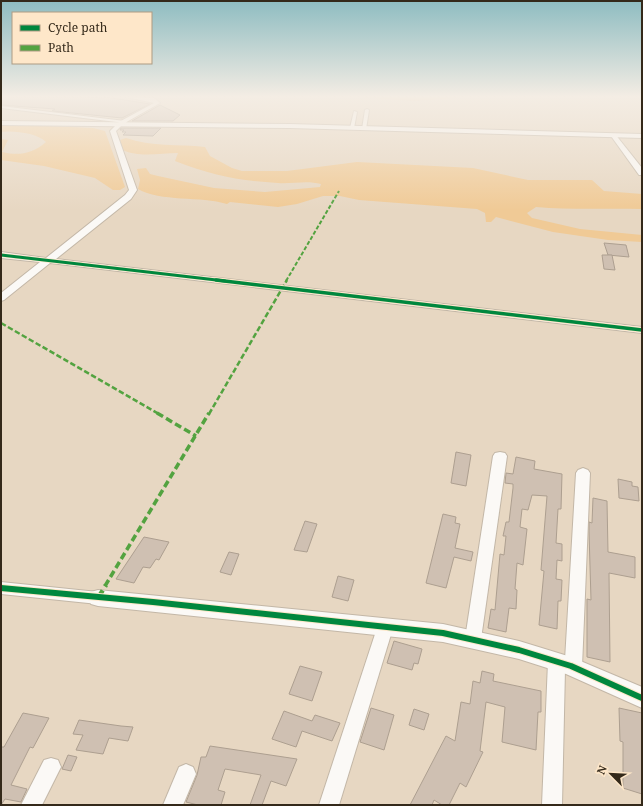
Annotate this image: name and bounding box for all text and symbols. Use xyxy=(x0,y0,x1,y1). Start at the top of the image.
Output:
legend xyxy=(12,12,152,64)
text: Cycle path xyxy=(48,19,108,36)
text: Path xyxy=(48,39,74,56)
north arrow xyxy=(591,754,631,794)
text: N xyxy=(593,762,610,777)

